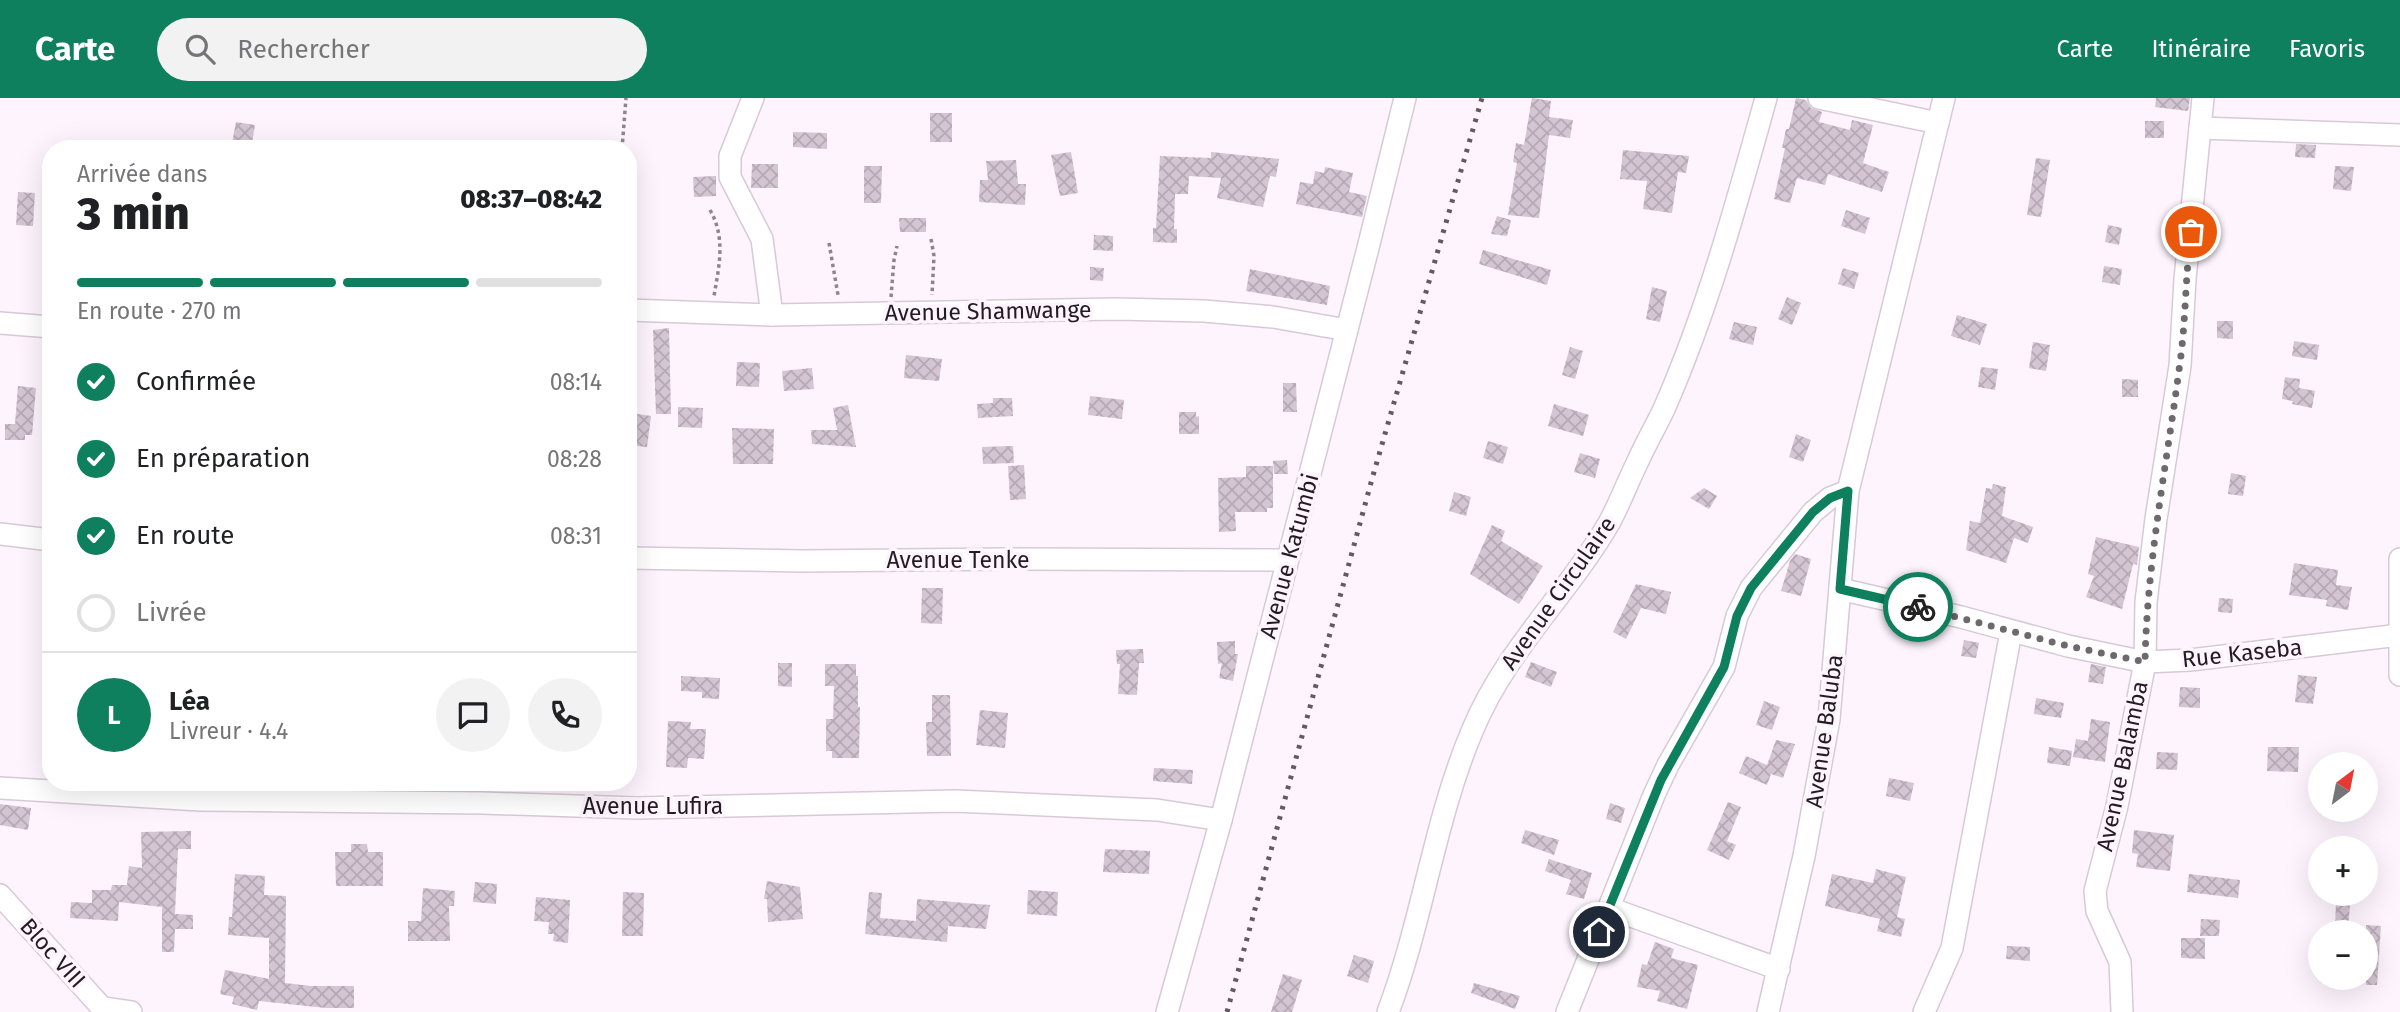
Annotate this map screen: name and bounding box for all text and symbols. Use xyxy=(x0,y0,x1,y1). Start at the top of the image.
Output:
search box xyxy=(157,18,647,81)
text: Carte xyxy=(35,29,115,69)
icon: search xyxy=(181,30,219,68)
text: Rechercher xyxy=(237,34,370,65)
text: Carte xyxy=(2057,35,2113,63)
text: Itinéraire xyxy=(2151,35,2251,63)
text: Favoris xyxy=(2289,35,2365,63)
text: Arrivée dans xyxy=(77,160,207,188)
text: 08:37–08:42 xyxy=(460,184,602,215)
text: 3 min xyxy=(77,186,190,241)
pin xyxy=(2161,202,2221,262)
icon: bag xyxy=(2172,213,2210,251)
street label: Avenue Shamwange xyxy=(884,295,1092,327)
text: En route · 270 m xyxy=(77,297,242,325)
icon: check xyxy=(77,363,115,401)
text: Confirmée xyxy=(136,366,256,397)
text: 08:14 xyxy=(550,368,602,396)
icon: check xyxy=(77,440,115,478)
text: En préparation xyxy=(136,443,310,474)
text: 08:28 xyxy=(547,445,602,473)
street label: Avenue Katumbi xyxy=(1253,470,1325,642)
street label: Avenue Circulaire xyxy=(1495,511,1621,675)
icon: check xyxy=(77,517,115,555)
text: En route xyxy=(136,520,235,551)
text: 08:31 xyxy=(550,522,602,550)
street label: Avenue Tenke xyxy=(886,546,1030,574)
courier xyxy=(1883,572,1953,642)
icon: bike xyxy=(1899,588,1937,626)
text: Livrée xyxy=(136,597,207,628)
street label: Rue Kaseba xyxy=(2180,633,2304,673)
street label: Avenue Baluba xyxy=(1799,652,1849,810)
button: chat xyxy=(436,678,510,752)
button: phone xyxy=(528,678,602,752)
street label: Avenue Balamba xyxy=(2090,678,2154,854)
text: Léa xyxy=(169,686,210,717)
text: L xyxy=(107,700,121,731)
text: Livreur · 4.4 xyxy=(169,717,288,745)
north arrow xyxy=(2308,752,2378,822)
map controls xyxy=(2308,752,2378,990)
street label: Avenue Lufira xyxy=(583,792,723,820)
button: + xyxy=(2308,836,2378,906)
pin xyxy=(1569,902,1629,962)
street label: Bloc VIII xyxy=(14,912,92,994)
icon: home xyxy=(1580,913,1618,951)
button: − xyxy=(2308,920,2378,990)

